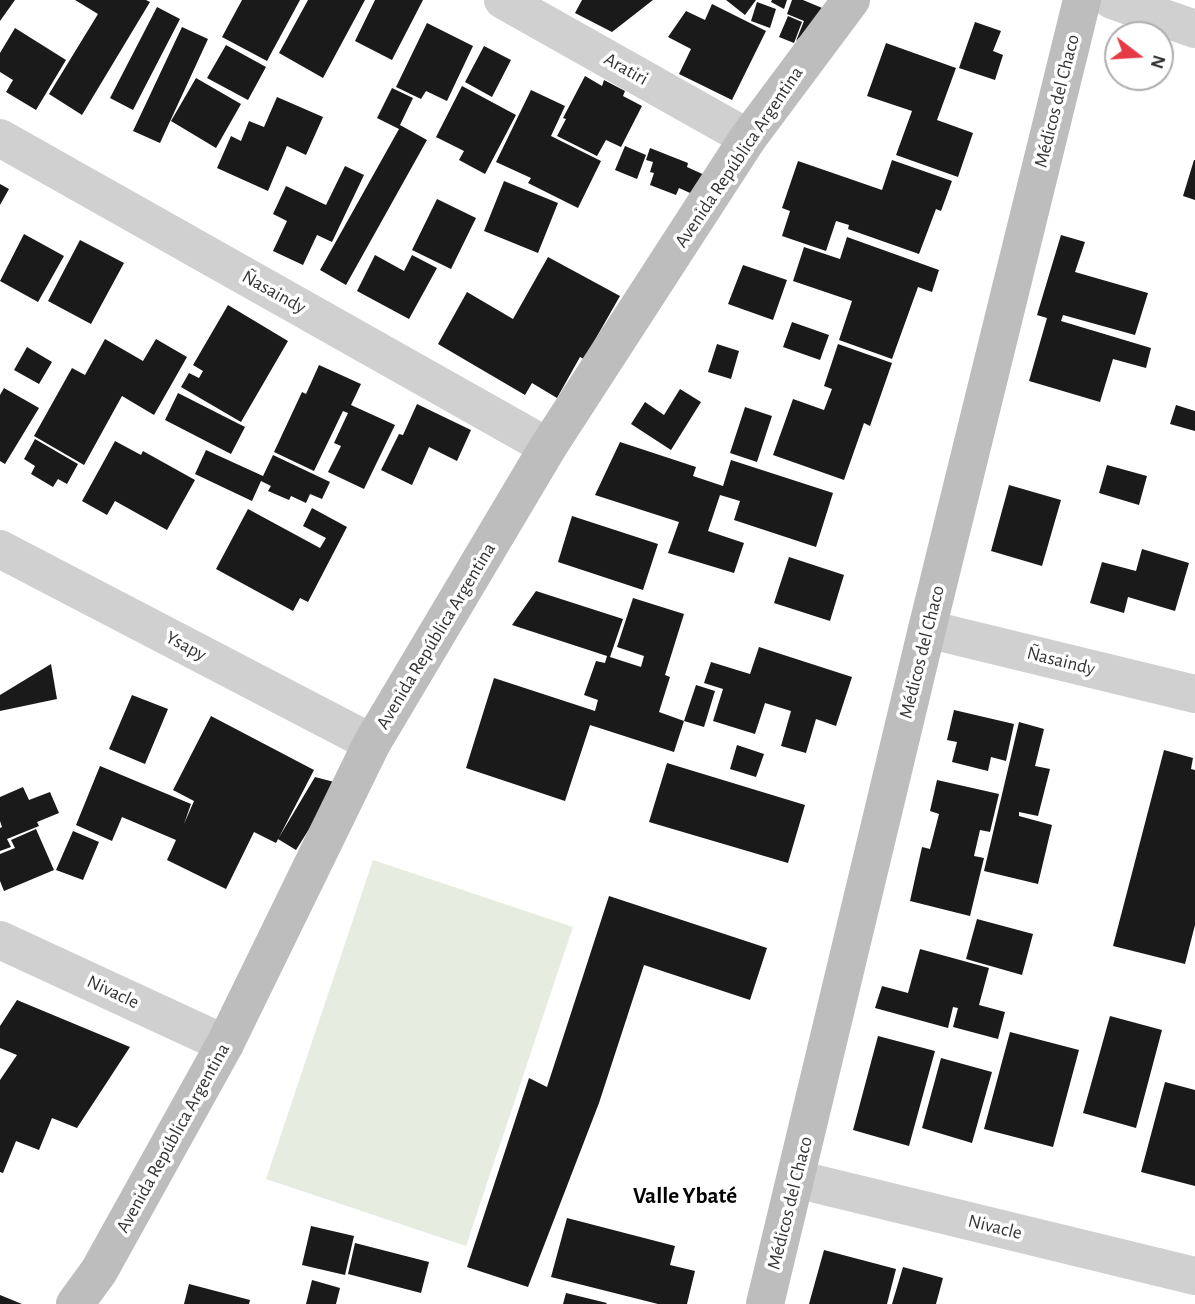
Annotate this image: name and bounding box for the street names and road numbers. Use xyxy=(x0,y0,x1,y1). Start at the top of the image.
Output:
street label: Médicos del Chaco xyxy=(1029,32,1085,170)
street label: Aratiri xyxy=(600,48,652,90)
street label: Avenida República Argentina xyxy=(670,62,808,252)
street label: Ñasaindy xyxy=(238,265,310,319)
street label: Avenida República Argentina xyxy=(371,539,501,733)
street label: Médicos del Chaco xyxy=(894,583,950,721)
street label: Ysapy xyxy=(162,626,210,666)
street label: Ñasaindy xyxy=(1025,642,1097,680)
street label: Nivacle xyxy=(83,970,143,1014)
street label: Avenida República Argentina xyxy=(111,1039,235,1237)
street label: Médicos del Chaco xyxy=(762,1134,818,1272)
street label: Nivacle xyxy=(966,1209,1024,1245)

